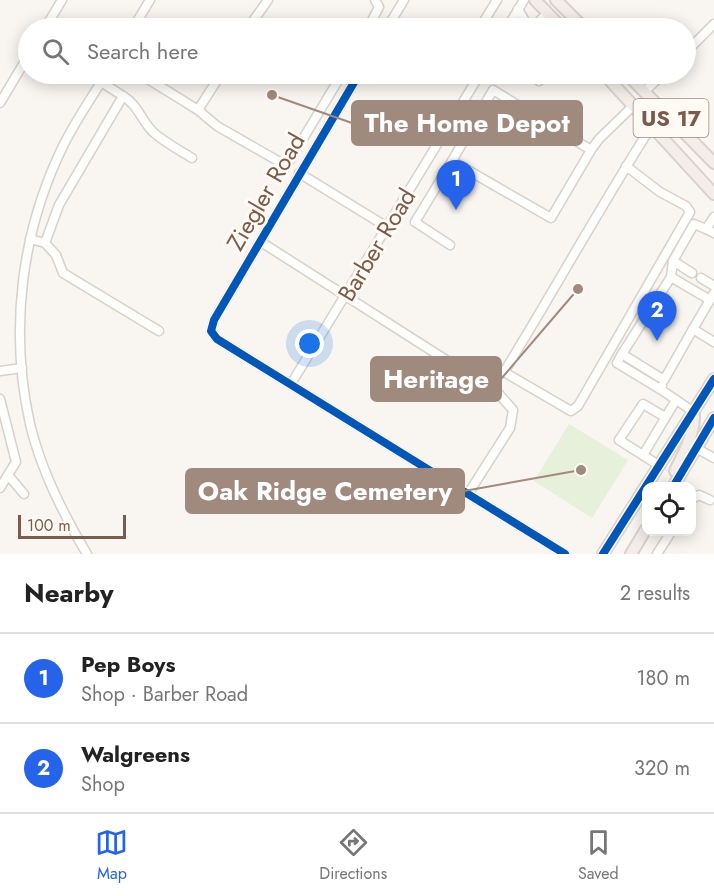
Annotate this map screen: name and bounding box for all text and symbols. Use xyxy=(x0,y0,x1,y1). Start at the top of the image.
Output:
search box xyxy=(18,18,696,84)
icon: search xyxy=(39,35,72,68)
text: Search here xyxy=(87,35,198,67)
road number: US 17 xyxy=(634,99,708,137)
callout: The Home Depot xyxy=(352,101,582,145)
text: The Home Depot xyxy=(364,104,570,142)
street label: Ziegler Road xyxy=(218,127,313,257)
pin: 1 xyxy=(436,160,476,210)
street label: Barber Road xyxy=(329,182,424,308)
pin: 2 xyxy=(638,292,676,341)
your location xyxy=(295,329,324,358)
callout: Heritage xyxy=(371,357,501,401)
text: Heritage xyxy=(383,360,489,398)
callout: Oak Ridge Cemetery xyxy=(186,469,464,513)
text: Oak Ridge Cemetery xyxy=(198,472,453,510)
map controls xyxy=(642,482,696,536)
button: locate xyxy=(642,482,696,536)
scale bar xyxy=(18,512,126,540)
text: 100 m xyxy=(27,514,71,537)
text: Nearby xyxy=(24,574,113,612)
text: 2 results xyxy=(620,579,690,608)
text: Pep Boys xyxy=(81,648,176,680)
text: 1 xyxy=(38,664,49,693)
text: 180 m xyxy=(636,664,690,693)
text: Shop · Barber Road xyxy=(81,680,248,709)
text: Walgreens xyxy=(81,738,190,770)
text: 2 xyxy=(37,754,50,783)
text: 320 m xyxy=(634,754,690,783)
text: Shop xyxy=(81,770,125,799)
tab: Map xyxy=(95,826,128,885)
tab: Directions xyxy=(319,826,387,885)
tab: Saved xyxy=(578,826,619,885)

